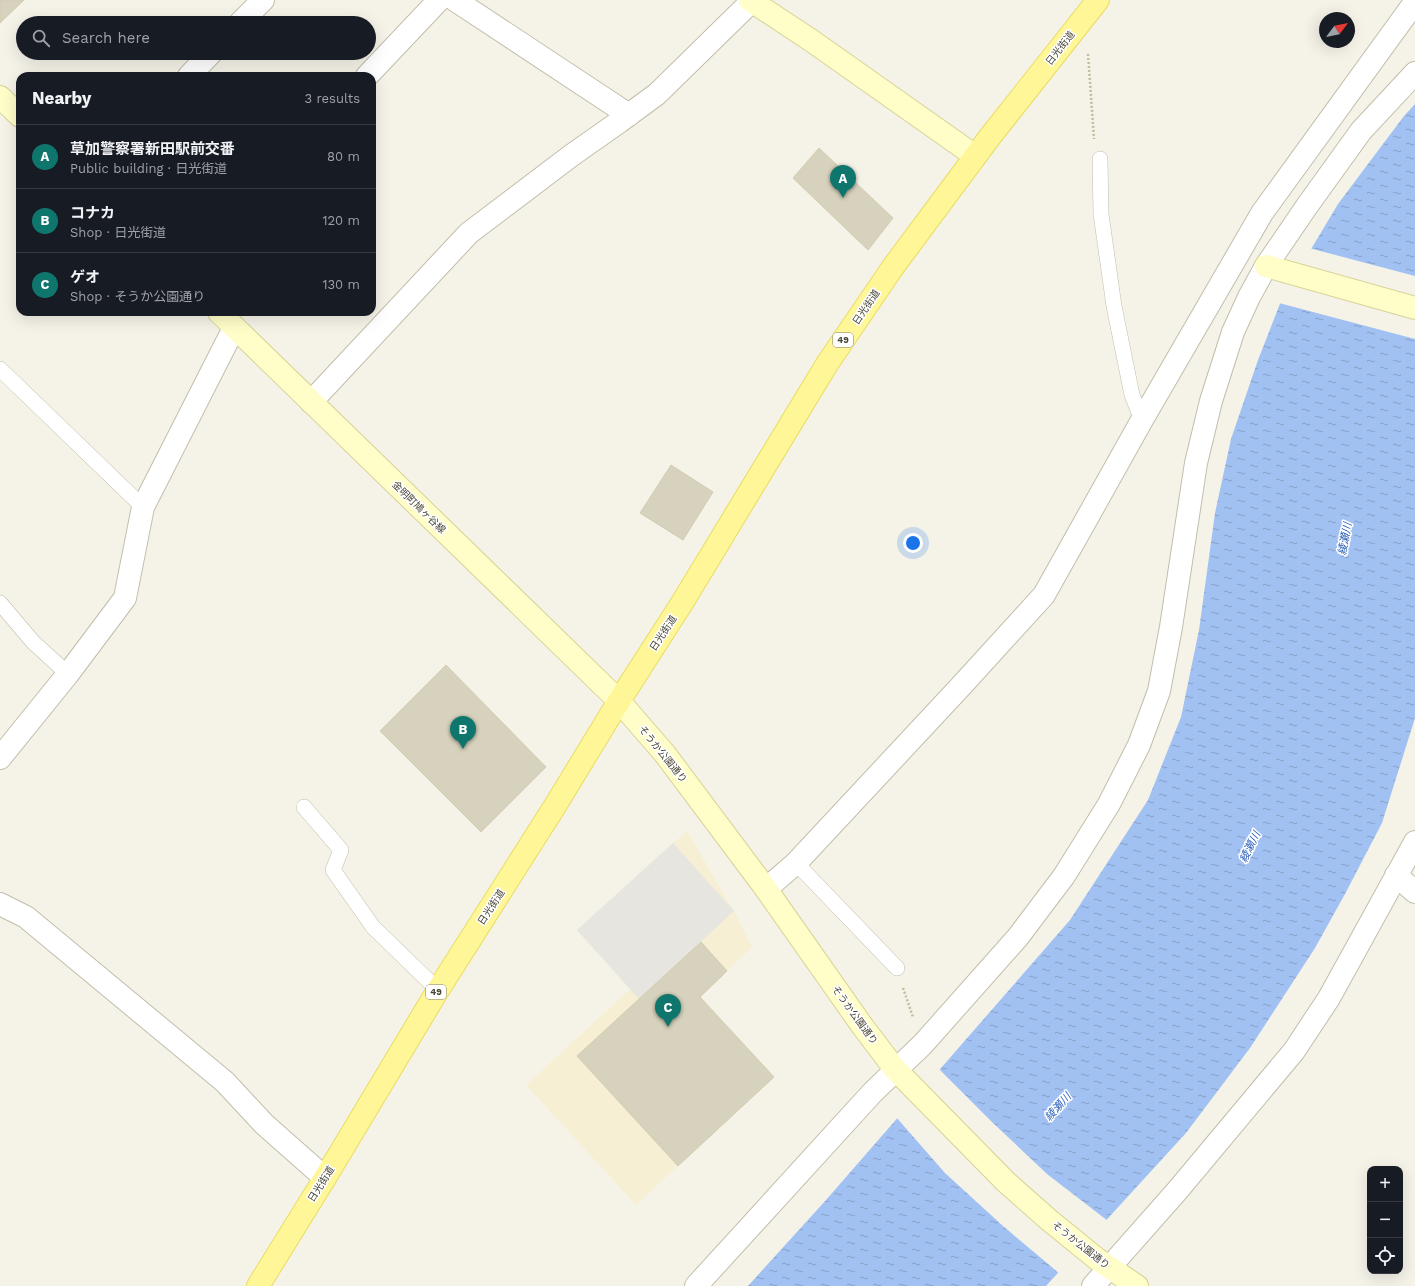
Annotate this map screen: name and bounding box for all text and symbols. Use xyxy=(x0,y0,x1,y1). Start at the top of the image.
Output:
north arrow xyxy=(1319,12,1355,48)
search box xyxy=(16,16,376,60)
icon: search xyxy=(30,27,52,49)
text: Search here xyxy=(62,29,150,47)
street label: 日光街道 xyxy=(1043,29,1077,67)
text: Nearby xyxy=(32,88,91,108)
text: 3 results xyxy=(305,91,360,106)
text: 草加警察署新田駅前交番 xyxy=(70,140,235,158)
text: A xyxy=(41,149,49,164)
text: 80 m xyxy=(327,149,360,164)
text: Public building · 日光街道 xyxy=(70,161,227,176)
pin: A xyxy=(830,165,856,198)
text: コナカ xyxy=(70,204,115,222)
text: B xyxy=(41,213,49,228)
text: 120 m xyxy=(322,213,360,228)
text: Shop · 日光街道 xyxy=(70,225,166,240)
text: ゲオ xyxy=(70,268,100,286)
text: C xyxy=(41,277,49,292)
text: 130 m xyxy=(322,277,360,292)
street label: 日光街道 xyxy=(850,287,882,327)
text: Shop · そうか公園通り xyxy=(70,289,205,304)
road number: 49 xyxy=(833,333,853,347)
street label: 金明町鳩ヶ谷線 xyxy=(390,479,448,535)
water label: 綾瀬川 xyxy=(1336,521,1354,556)
your location xyxy=(903,533,923,553)
street label: 日光街道 xyxy=(647,613,679,653)
pin: B xyxy=(450,716,476,749)
street label: そうか公園通り xyxy=(637,723,689,785)
water label: 綾瀬川 xyxy=(1237,828,1264,865)
street label: 日光街道 xyxy=(475,887,507,927)
street label: そうか公園通り xyxy=(830,983,880,1047)
road number: 49 xyxy=(426,985,446,999)
pin: C xyxy=(655,994,681,1027)
water label: 綾瀬川 xyxy=(1042,1090,1075,1124)
street label: 日光街道 xyxy=(306,1164,336,1204)
map controls xyxy=(1367,1166,1403,1274)
button: + xyxy=(1367,1166,1403,1202)
button: − xyxy=(1367,1202,1403,1238)
street label: そうか公園通り xyxy=(1050,1219,1112,1271)
button: locate xyxy=(1367,1238,1403,1274)

